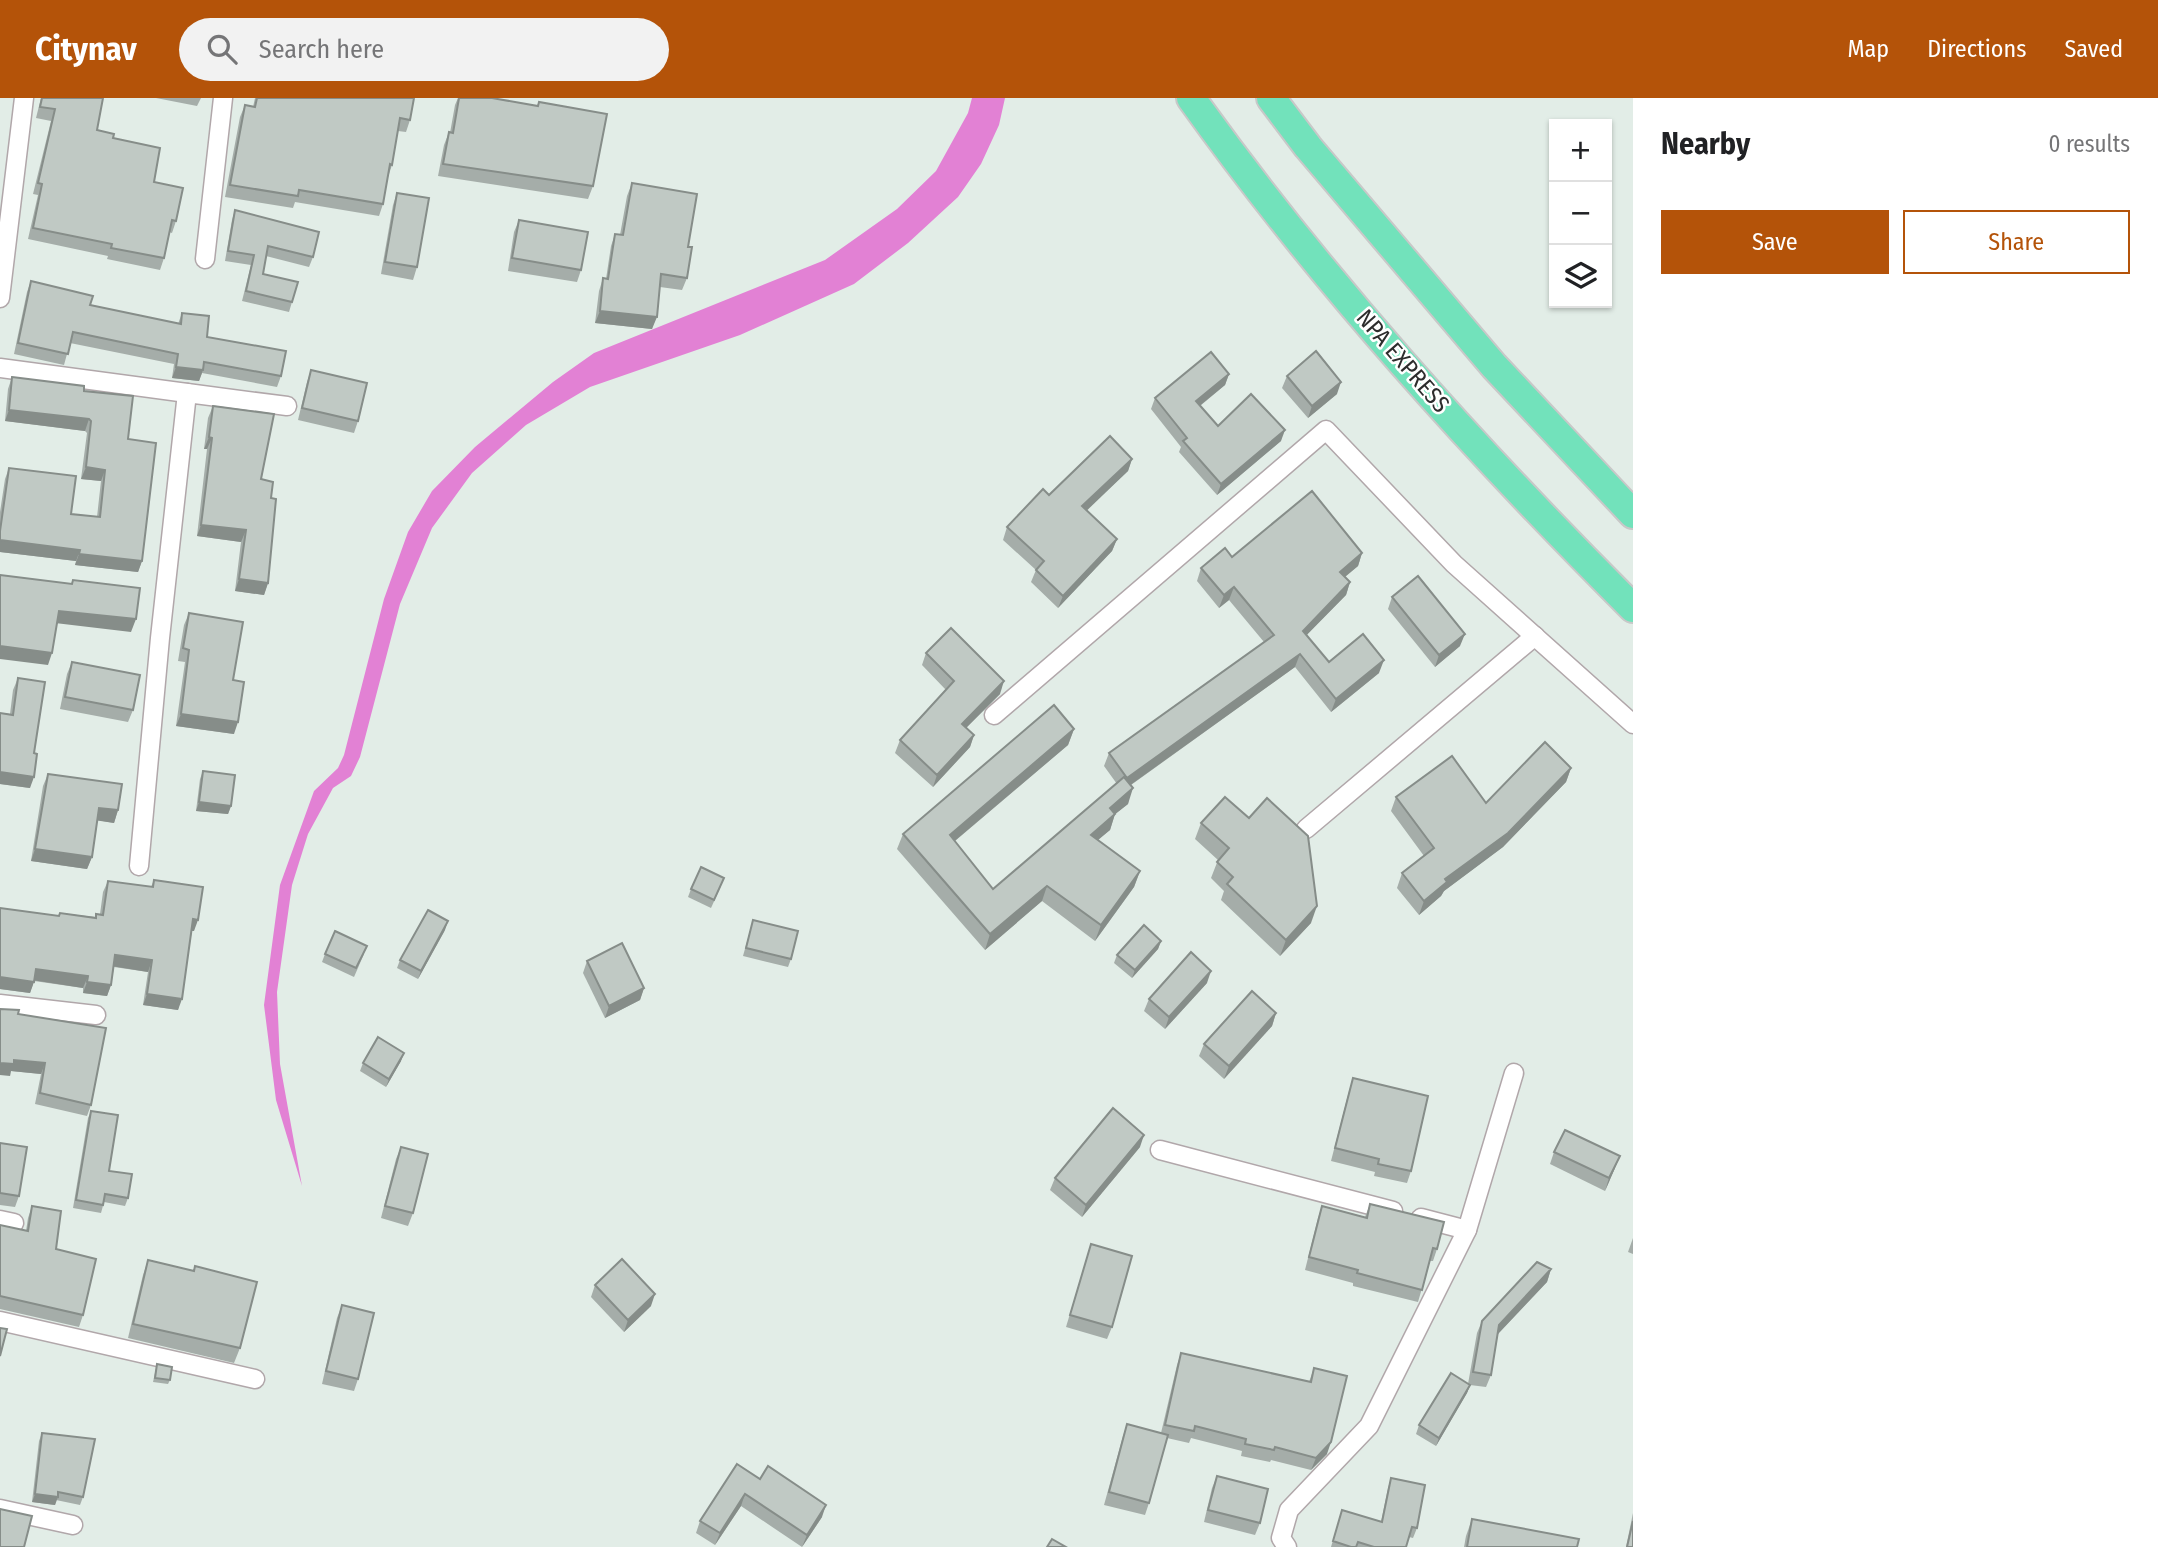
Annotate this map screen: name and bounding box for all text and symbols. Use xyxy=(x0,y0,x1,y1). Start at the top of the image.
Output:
search box xyxy=(179,18,669,81)
text: Citynav xyxy=(35,29,137,69)
icon: search xyxy=(203,30,241,68)
text: Search here xyxy=(259,34,384,65)
text: Map xyxy=(1848,35,1889,63)
text: Directions xyxy=(1927,35,2026,63)
text: Saved xyxy=(2064,35,2123,63)
map controls xyxy=(1549,119,1612,308)
button: + xyxy=(1549,119,1612,182)
text: Nearby xyxy=(1661,126,1750,162)
text: 0 results xyxy=(2049,130,2130,158)
button: − xyxy=(1549,182,1612,245)
button: Save xyxy=(1661,210,1889,274)
button: Share xyxy=(1903,210,2130,274)
button: layers xyxy=(1549,245,1612,308)
street label: NPA EXPRESS xyxy=(1351,304,1455,418)

